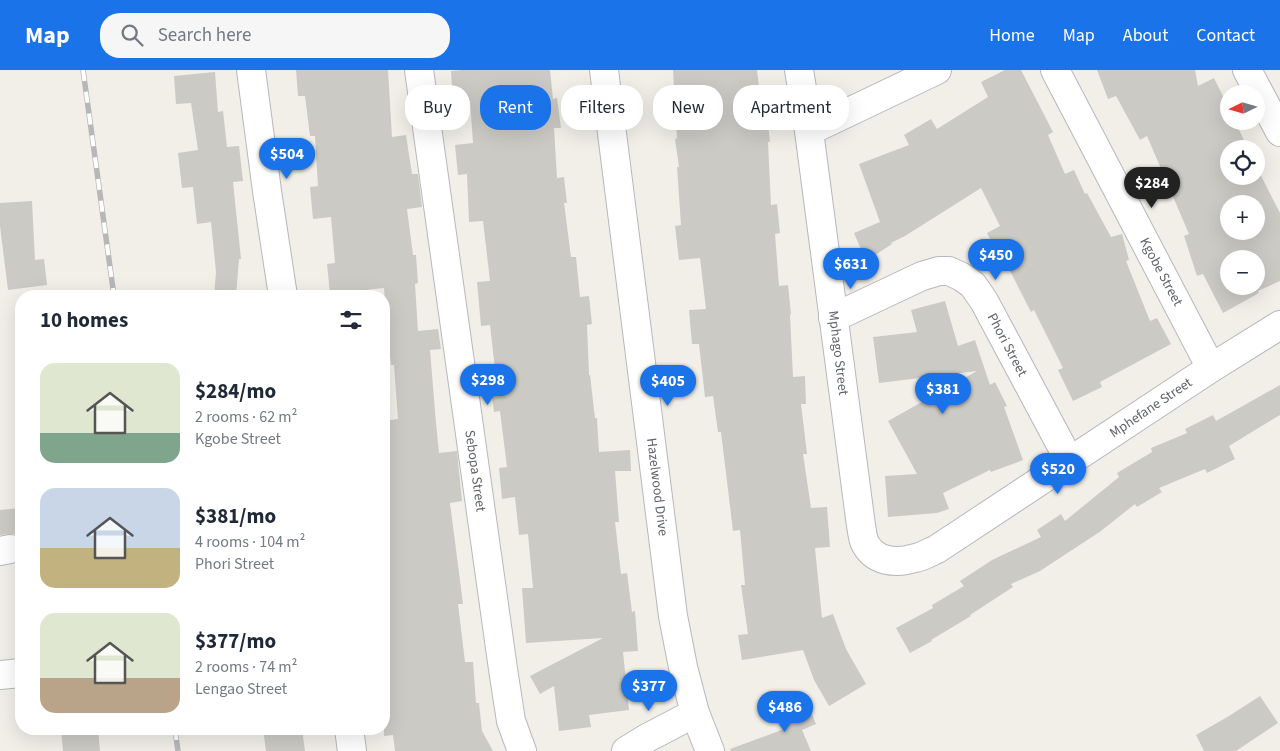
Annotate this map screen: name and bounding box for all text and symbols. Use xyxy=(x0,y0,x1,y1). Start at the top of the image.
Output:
search box xyxy=(100,13,450,58)
text: Map xyxy=(25,18,70,53)
icon: search xyxy=(118,21,146,49)
text: Search here xyxy=(158,22,251,49)
text: Home xyxy=(989,23,1035,48)
text: Map xyxy=(1063,23,1095,48)
text: About xyxy=(1123,23,1168,48)
text: Contact xyxy=(1196,23,1255,48)
chip: Buy xyxy=(405,85,470,130)
chip: Rent xyxy=(480,85,551,130)
chip: Filters xyxy=(561,85,643,130)
chip: New xyxy=(653,85,723,130)
chip: Apartment xyxy=(733,85,849,130)
north arrow xyxy=(1220,85,1265,130)
map controls xyxy=(1220,85,1265,295)
pin: $504 xyxy=(257,138,317,180)
button: locate xyxy=(1220,140,1265,185)
text: $504 xyxy=(270,143,304,165)
pin: $284 xyxy=(1122,166,1182,209)
text: $284 xyxy=(1135,172,1169,194)
button: + xyxy=(1220,195,1265,240)
street label: Kgobe Street xyxy=(1135,234,1188,310)
pin: $450 xyxy=(966,238,1026,281)
text: $450 xyxy=(979,244,1013,266)
pin: $631 xyxy=(821,248,881,290)
button: − xyxy=(1220,250,1265,295)
text: $631 xyxy=(834,253,868,275)
text: 10 homes xyxy=(40,305,128,335)
icon: filters xyxy=(337,306,365,334)
street label: Mphago Street xyxy=(823,310,853,397)
street label: Phori Street xyxy=(982,310,1032,381)
pin: $298 xyxy=(458,364,518,406)
pin: $405 xyxy=(638,364,698,407)
text: $298 xyxy=(471,369,505,391)
text: $405 xyxy=(651,370,685,392)
pin: $381 xyxy=(913,372,973,415)
street label: Mphefane Street xyxy=(1106,373,1197,443)
text: $284/mo xyxy=(195,376,276,406)
text: $381 xyxy=(926,378,960,400)
icon: home xyxy=(80,383,140,443)
text: 2 rooms · 62 m² xyxy=(195,406,297,428)
text: Kgobe Street xyxy=(195,428,281,450)
street label: Sebopa Street xyxy=(459,429,491,513)
street label: Hazelwood Drive xyxy=(641,437,673,537)
pin: $520 xyxy=(1028,452,1088,495)
text: $520 xyxy=(1041,458,1075,480)
text: $381/mo xyxy=(195,501,276,531)
icon: home xyxy=(80,508,140,568)
text: 4 rooms · 104 m² xyxy=(195,531,305,553)
text: Phori Street xyxy=(195,553,274,575)
text: $377/mo xyxy=(195,626,276,656)
icon: home xyxy=(80,633,140,693)
text: 2 rooms · 74 m² xyxy=(195,656,297,678)
pin: $377 xyxy=(619,670,679,712)
text: $377 xyxy=(632,675,666,697)
text: Lengao Street xyxy=(195,678,287,700)
pin: $486 xyxy=(755,690,815,733)
text: $486 xyxy=(768,696,802,718)

